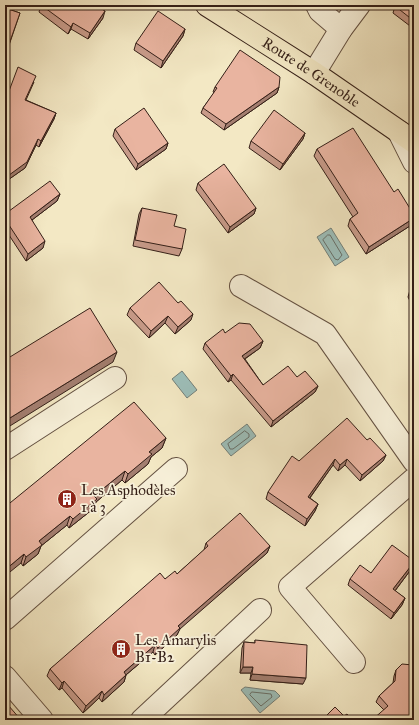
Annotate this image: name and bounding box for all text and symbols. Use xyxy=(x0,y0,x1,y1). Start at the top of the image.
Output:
street label: Route de Grenoble xyxy=(259,33,364,111)
place label: Les Asphodèles 1 à 3 xyxy=(81,481,175,516)
building icon: Les Asphodèles 1 à 3 xyxy=(56,488,78,510)
place label: Les Amarylis B1-B2 xyxy=(135,631,216,666)
building icon: Les Amarylis B1-B2 xyxy=(110,638,132,660)

